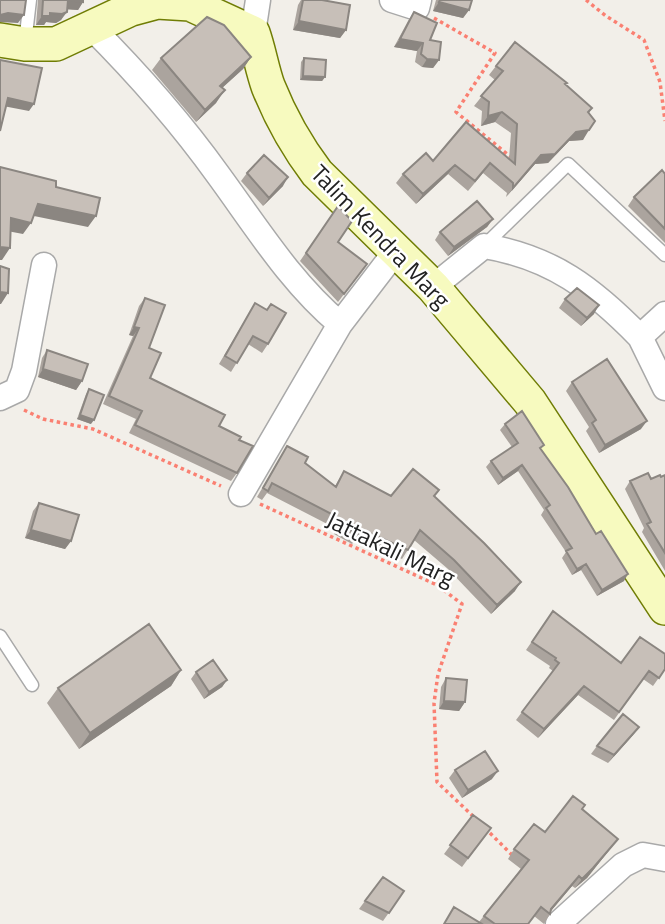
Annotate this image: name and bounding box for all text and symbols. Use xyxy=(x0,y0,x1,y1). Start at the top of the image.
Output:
street label: Talim Kendra Marg xyxy=(303,156,459,316)
street label: Jattakali Marg xyxy=(320,501,462,595)

